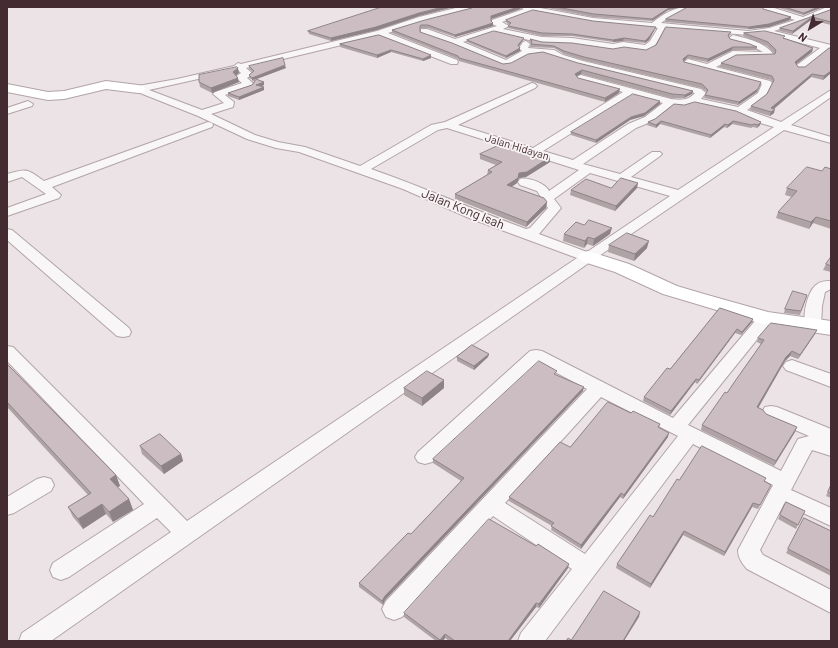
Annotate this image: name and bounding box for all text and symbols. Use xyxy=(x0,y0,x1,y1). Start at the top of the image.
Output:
north arrow xyxy=(790,8,830,48)
text: N xyxy=(795,30,809,45)
street label: Jalan Hidayan xyxy=(483,131,551,163)
street label: Jalan Kong Isah xyxy=(419,185,507,233)

